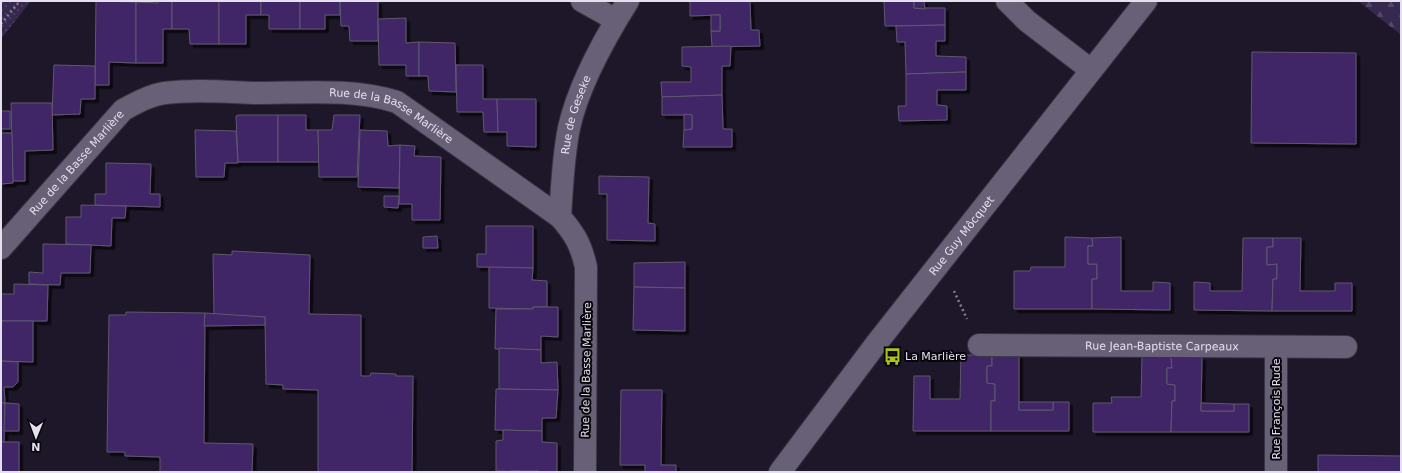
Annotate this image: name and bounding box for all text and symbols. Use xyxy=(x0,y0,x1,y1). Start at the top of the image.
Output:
street label: Rue de Geseke xyxy=(559,73,594,155)
street label: Rue de la Basse Marlière xyxy=(329,86,455,147)
street label: Rue de la Basse Marlière xyxy=(27,108,127,218)
street label: Rue Guy Môcquet xyxy=(927,193,997,278)
street label: Rue de la Basse Marlière xyxy=(579,302,594,438)
street label: Rue Jean-Baptiste Carpeaux xyxy=(1085,340,1239,353)
bus stop icon: La Marlière xyxy=(882,346,902,366)
place label: La Marlière xyxy=(905,350,966,363)
street label: Rue François Rude xyxy=(1270,358,1283,460)
north arrow xyxy=(16,417,56,457)
text: N xyxy=(31,440,41,453)

